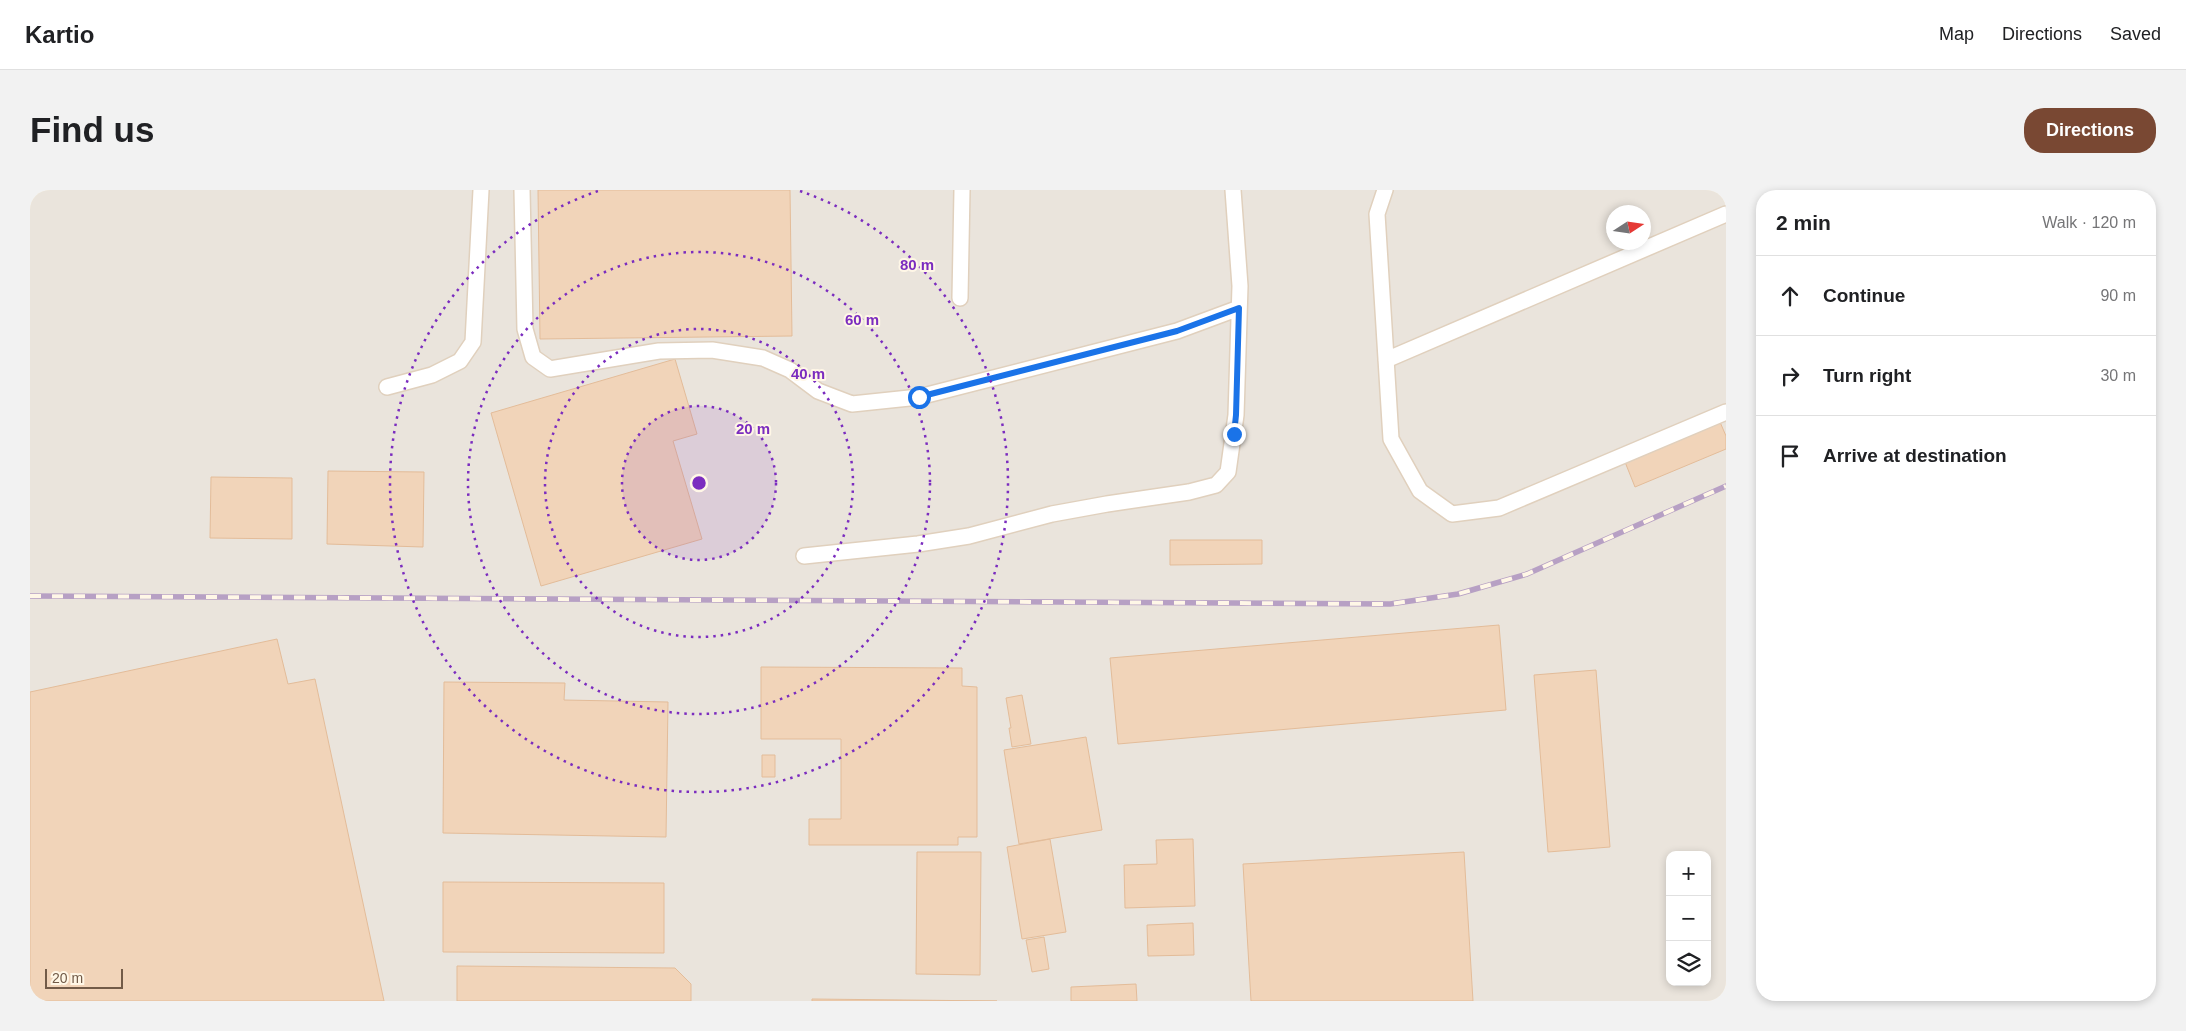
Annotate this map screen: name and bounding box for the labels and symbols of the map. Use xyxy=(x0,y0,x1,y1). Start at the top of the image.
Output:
north arrow xyxy=(1606,205,1651,250)
text: 80 m xyxy=(900,256,934,273)
text: 60 m xyxy=(845,311,879,328)
text: 40 m xyxy=(791,365,825,382)
route start xyxy=(908,386,931,409)
text: 20 m xyxy=(736,420,770,437)
route end xyxy=(1223,423,1246,446)
centre of rings xyxy=(690,474,708,492)
scale bar xyxy=(45,966,122,989)

